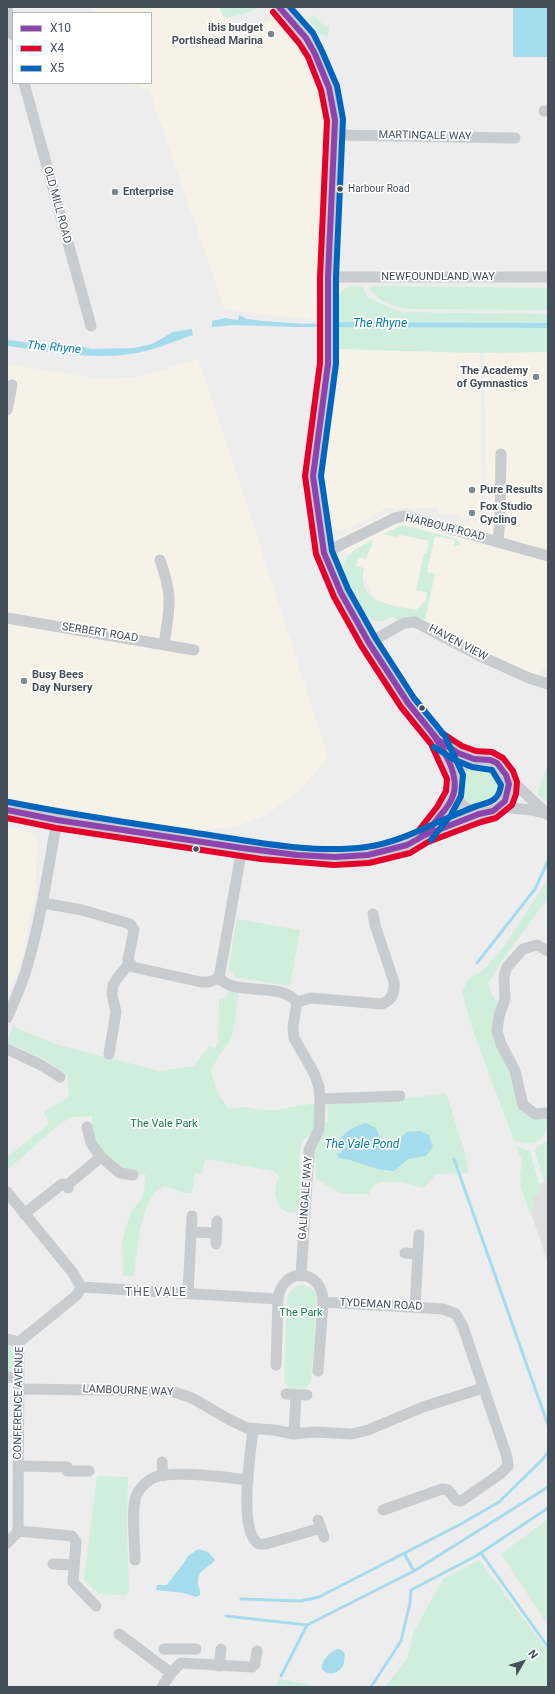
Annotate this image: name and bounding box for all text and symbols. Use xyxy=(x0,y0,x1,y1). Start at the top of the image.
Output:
legend xyxy=(12,12,152,84)
text: X10 xyxy=(50,21,71,35)
place label: ibis budget Portishead Marina xyxy=(172,21,263,47)
marker: ibis budget Portishead Marina xyxy=(266,29,276,39)
text: X4 xyxy=(50,41,64,55)
text: X5 xyxy=(50,61,64,75)
street label: MARTINGALE WAY xyxy=(378,129,472,143)
street label: OLD MILL ROAD xyxy=(40,165,74,245)
place label: Harbour Road xyxy=(348,183,410,195)
marker: Harbour Road xyxy=(335,184,345,194)
place label: Enterprise xyxy=(123,185,174,199)
marker: Enterprise xyxy=(110,187,120,197)
street label: NEWFOUNDLAND WAY xyxy=(381,270,495,284)
water label: The Rhyne xyxy=(353,317,407,331)
water label: The Rhyne xyxy=(26,338,82,358)
place label: The Academy of Gymnastics xyxy=(457,364,528,390)
marker: The Academy of Gymnastics xyxy=(531,372,541,382)
place label: Pure Results xyxy=(480,483,543,497)
marker: Pure Results xyxy=(467,485,477,495)
place label: Fox Studio Cycling xyxy=(480,500,532,526)
marker: Fox Studio Cycling xyxy=(467,508,477,518)
street label: HARBOUR ROAD xyxy=(404,512,486,544)
street label: SERBERT ROAD xyxy=(61,620,139,646)
street label: HAVEN VIEW xyxy=(426,622,490,664)
place label: Busy Bees Day Nursery xyxy=(32,668,92,694)
marker: Busy Bees Day Nursery xyxy=(19,676,29,686)
unlabelled marker xyxy=(417,703,427,713)
unlabelled marker xyxy=(191,844,201,854)
park label: The Vale Park xyxy=(130,1117,198,1131)
water label: The Vale Pond xyxy=(325,1138,399,1152)
street label: GALINGALE WAY xyxy=(296,1156,316,1240)
district label: THE VALE xyxy=(125,1286,187,1300)
street label: TYDEMAN ROAD xyxy=(339,1296,423,1314)
park label: The Park xyxy=(279,1306,323,1320)
street label: CONFERENCE AVENUE xyxy=(11,1346,27,1460)
street label: LAMBOURNE WAY xyxy=(82,1383,174,1399)
north arrow xyxy=(503,1642,543,1682)
text: N xyxy=(525,1647,540,1661)

